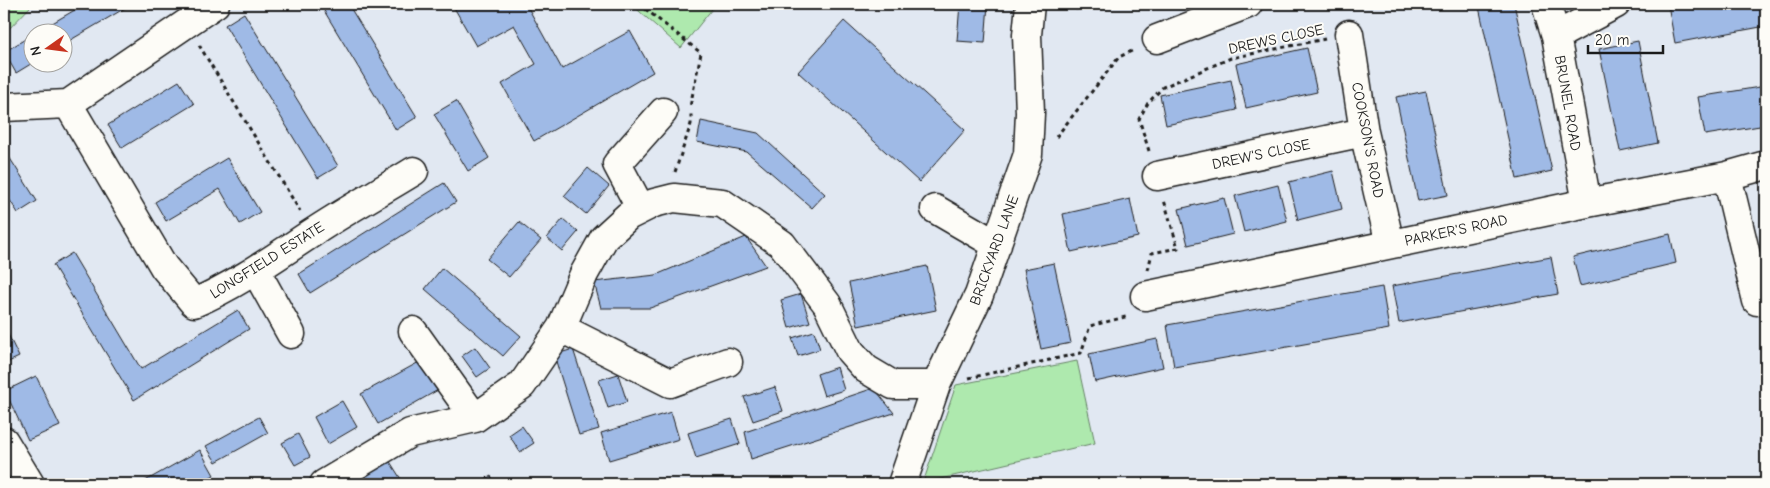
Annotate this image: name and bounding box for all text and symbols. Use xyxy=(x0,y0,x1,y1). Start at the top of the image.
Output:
street label: DREWS CLOSE xyxy=(1227,20,1325,58)
north arrow xyxy=(22,22,72,72)
scale bar xyxy=(1588,22,1662,54)
text: 20 m xyxy=(1595,31,1629,49)
text: N xyxy=(27,45,45,58)
street label: BRUNEL ROAD xyxy=(1551,54,1585,152)
street label: COOKSON'S ROAD xyxy=(1348,81,1388,199)
street label: DREW'S CLOSE xyxy=(1210,135,1312,173)
street label: BRICKYARD LANE xyxy=(966,192,1022,308)
street label: PARKER'S ROAD xyxy=(1403,210,1509,250)
street label: LONGFIELD ESTATE xyxy=(207,218,327,302)

